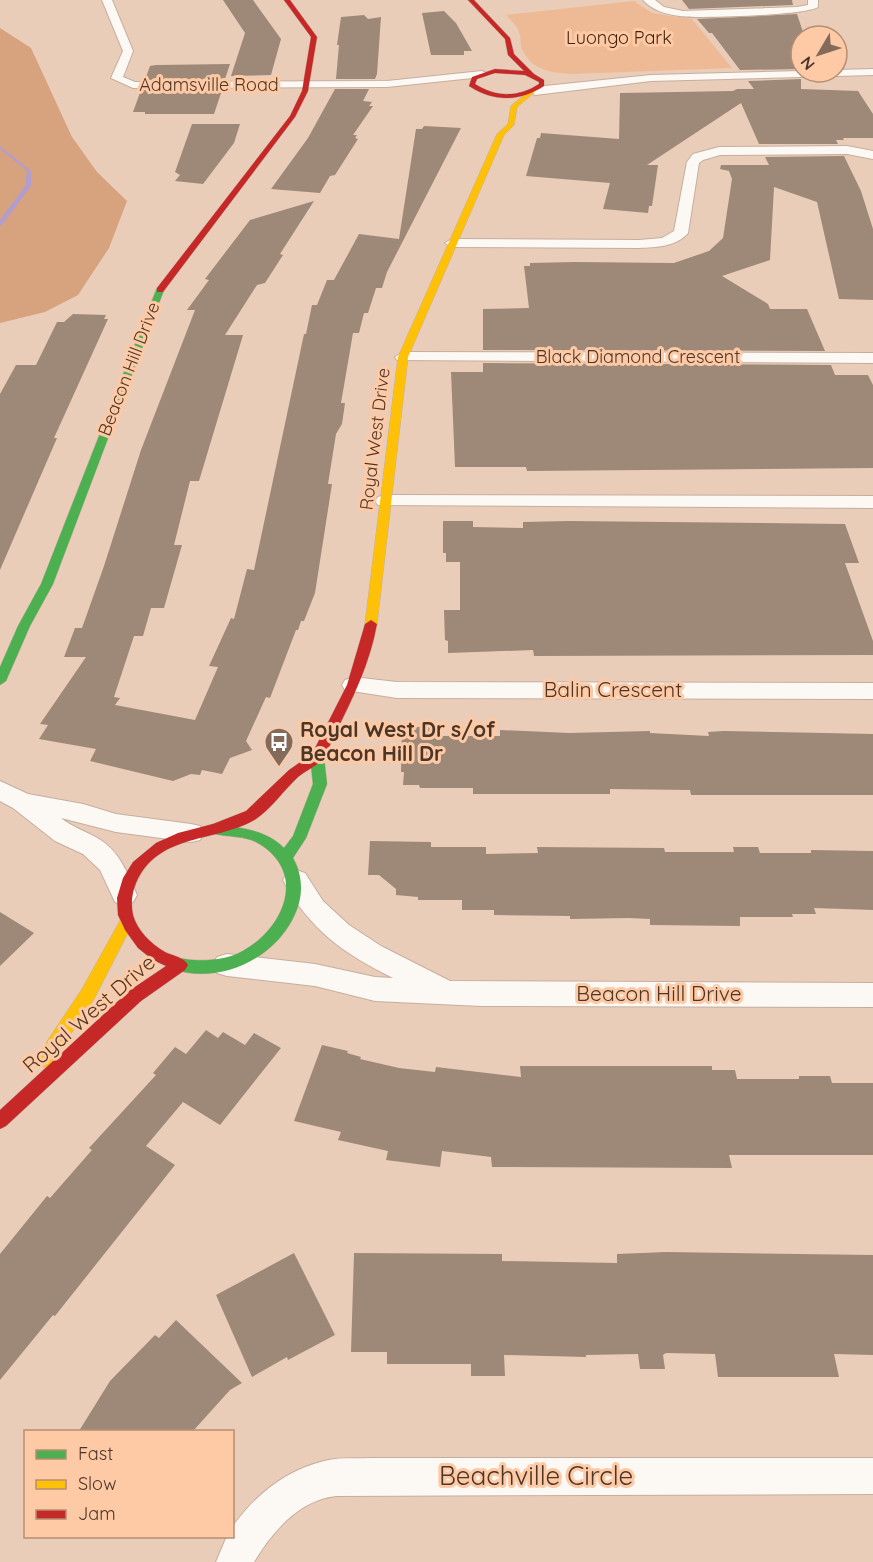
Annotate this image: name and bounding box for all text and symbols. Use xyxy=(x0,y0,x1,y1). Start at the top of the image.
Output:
north arrow xyxy=(789,24,849,84)
park label: Luongo Park xyxy=(566,26,672,49)
text: N xyxy=(796,53,819,74)
street label: Adamsville Road xyxy=(139,73,279,96)
street label: Beacon Hill Drive xyxy=(92,299,165,439)
street label: Black Diamond Crescent xyxy=(536,345,740,368)
street label: Royal West Drive xyxy=(354,367,395,511)
street label: Balin Crescent xyxy=(544,676,682,702)
place label: Royal West Dr s/of Beacon Hill Dr xyxy=(300,716,496,766)
bus stop icon: Royal West Dr s/of Beacon Hill Dr xyxy=(263,726,295,768)
street label: Royal West Drive xyxy=(17,949,160,1078)
street label: Beacon Hill Drive xyxy=(576,980,742,1006)
legend xyxy=(24,1430,234,1538)
text: Fast xyxy=(78,1442,113,1465)
street label: Beachville Circle xyxy=(439,1459,633,1492)
text: Slow xyxy=(78,1472,116,1495)
text: Jam xyxy=(78,1502,116,1525)

